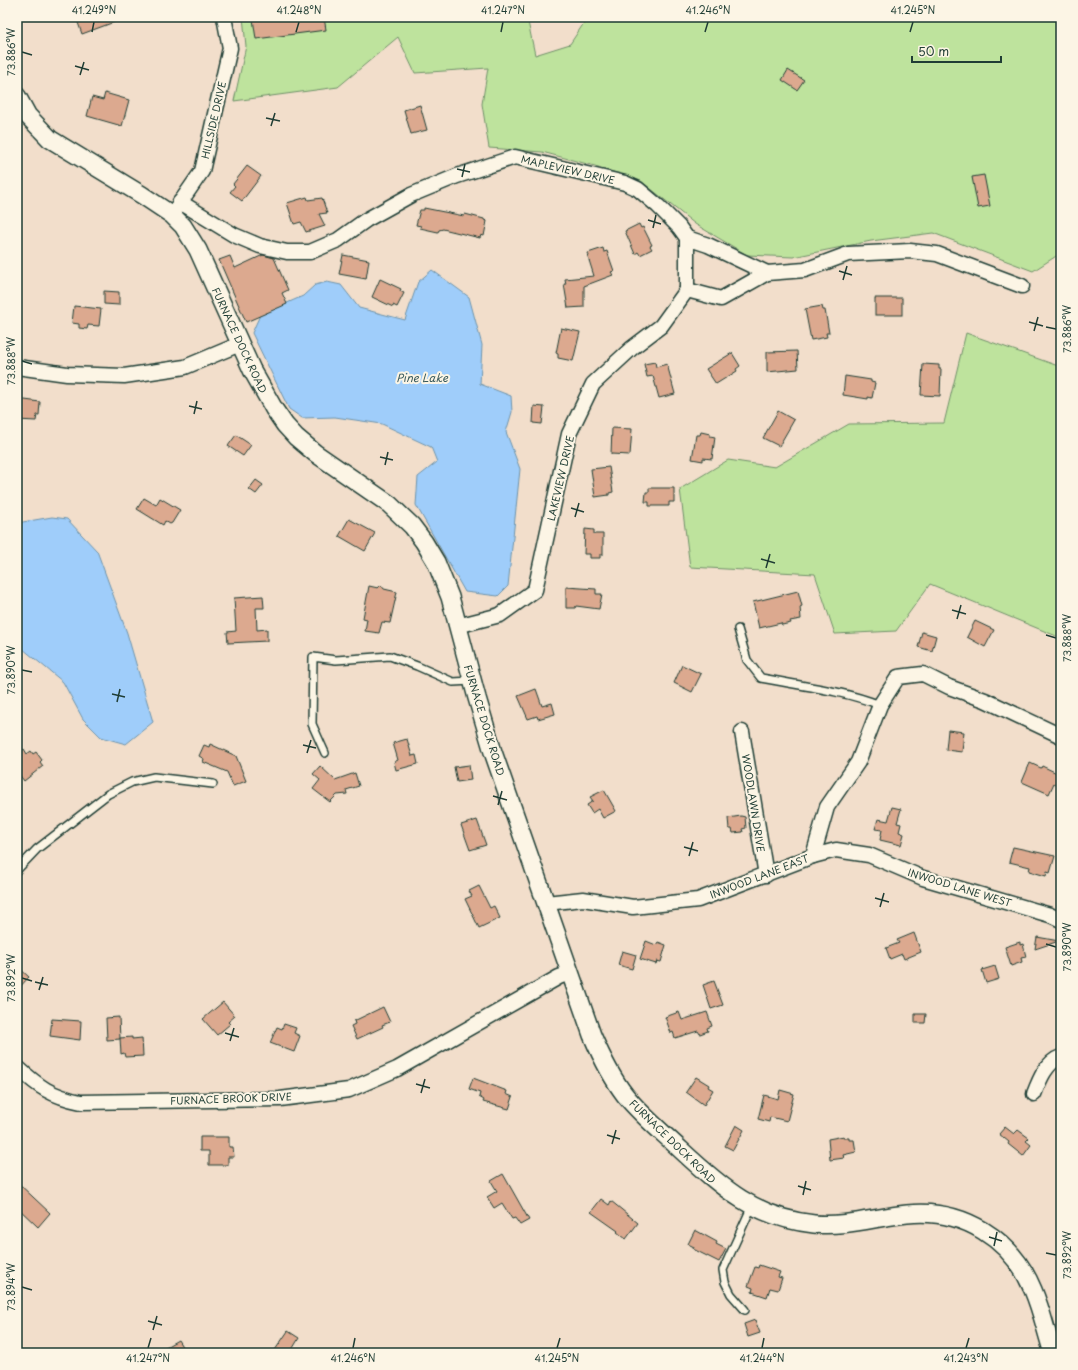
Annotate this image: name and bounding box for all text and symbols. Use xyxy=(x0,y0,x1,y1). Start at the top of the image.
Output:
text: 41.249°N xyxy=(72,2,116,17)
text: 41.248°N xyxy=(276,2,322,17)
text: 41.247°N xyxy=(481,2,525,17)
text: 41.246°N xyxy=(686,2,731,17)
text: 41.245°N xyxy=(891,2,936,17)
text: 73.886°W xyxy=(3,27,18,76)
scale bar xyxy=(912,38,1001,64)
text: 50 m xyxy=(918,42,949,60)
street label: HILLSIDE DRIVE xyxy=(197,80,229,160)
street label: MAPLEVIEW DRIVE xyxy=(520,151,616,187)
street label: FURNACE DOCK ROAD xyxy=(209,285,271,395)
text: 73.886°W xyxy=(1059,304,1074,353)
text: 73.888°W xyxy=(3,336,18,385)
water label: Pine Lake xyxy=(396,369,449,386)
street label: LAKEVIEW DRIVE xyxy=(543,434,577,522)
text: 73.888°W xyxy=(1059,613,1074,662)
text: 73.890°W xyxy=(3,645,18,694)
street label: FURNACE DOCK ROAD xyxy=(461,663,509,777)
street label: WOODLAWN DRIVE xyxy=(739,753,769,853)
street label: INWOOD LANE EAST xyxy=(707,850,811,902)
street label: INWOOD LANE WEST xyxy=(906,864,1014,910)
text: 73.890°W xyxy=(1059,922,1074,971)
text: 73.892°W xyxy=(3,953,18,1002)
street label: FURNACE BROOK DRIVE xyxy=(170,1088,292,1108)
street label: FURNACE DOCK ROAD xyxy=(626,1096,720,1186)
text: 73.892°W xyxy=(1059,1230,1074,1279)
text: 73.894°W xyxy=(3,1262,18,1311)
text: 41.247°N xyxy=(126,1350,170,1365)
text: 41.246°N xyxy=(331,1350,376,1365)
text: 41.245°N xyxy=(535,1350,580,1365)
text: 41.244°N xyxy=(739,1350,785,1365)
text: 41.243°N xyxy=(944,1350,989,1365)

